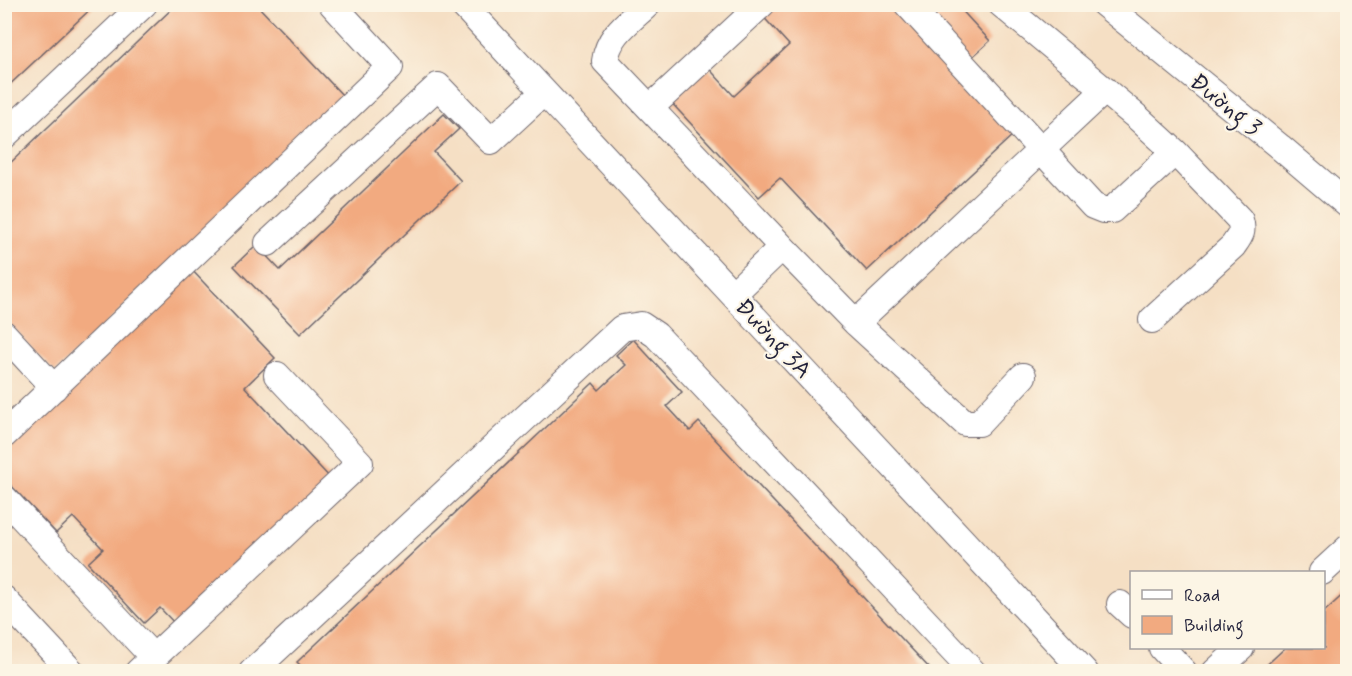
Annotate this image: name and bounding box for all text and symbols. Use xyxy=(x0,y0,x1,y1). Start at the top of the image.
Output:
street label: Đường 3 xyxy=(1181,67,1267,146)
street label: Đường 3A xyxy=(726,292,818,388)
legend xyxy=(1130,571,1325,649)
text: Road xyxy=(1184,584,1220,608)
text: Building xyxy=(1184,614,1244,640)

